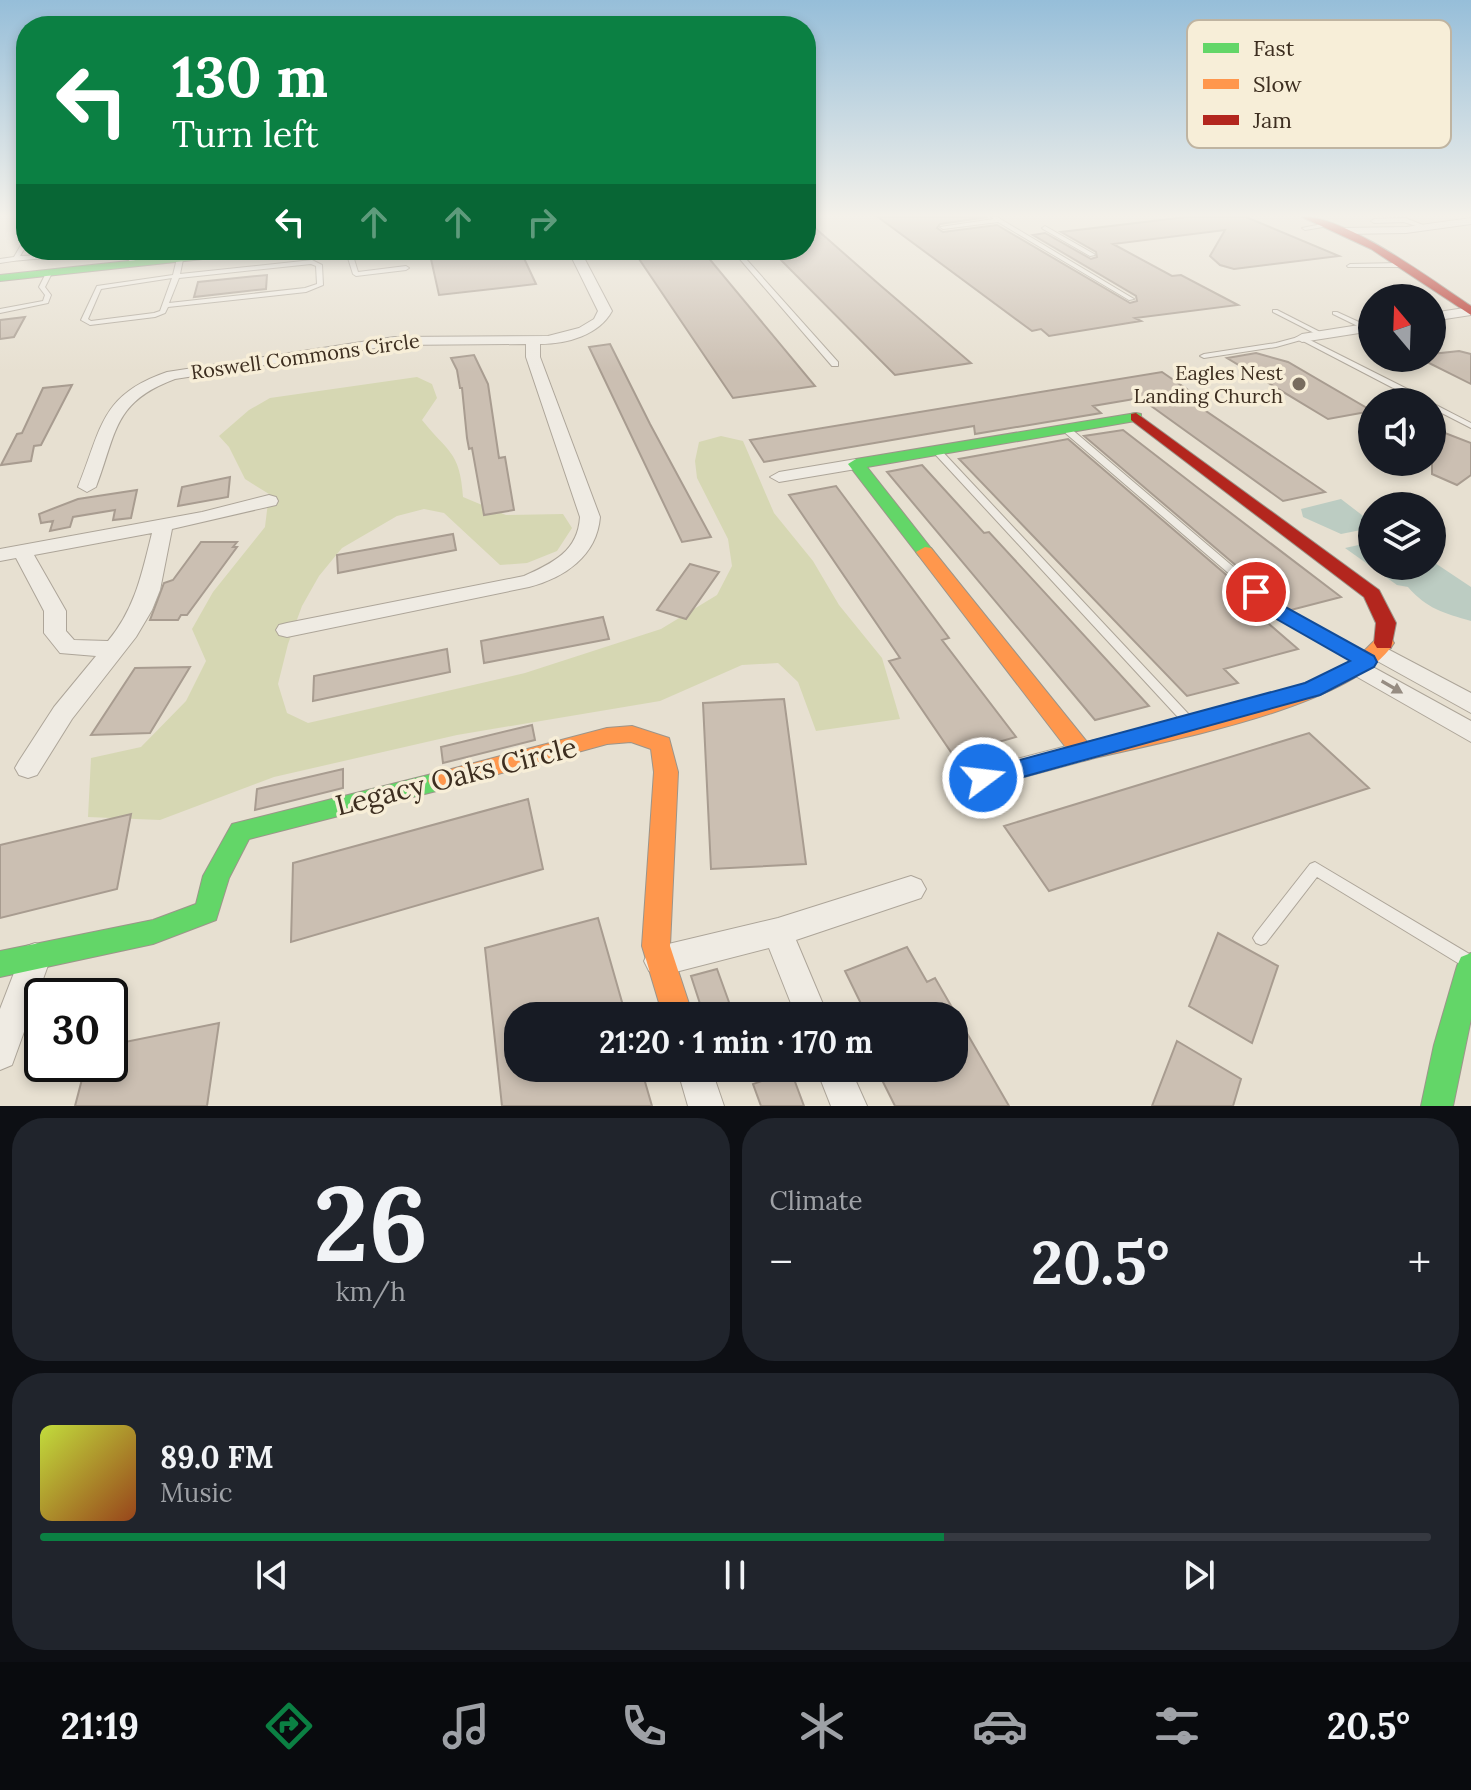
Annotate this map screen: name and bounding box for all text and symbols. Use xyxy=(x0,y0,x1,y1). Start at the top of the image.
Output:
legend xyxy=(1187,20,1451,148)
text: Fast xyxy=(1253,34,1295,62)
text: 130 m xyxy=(172,41,328,112)
icon: left xyxy=(40,48,144,152)
text: Slow xyxy=(1253,70,1302,98)
text: Jam xyxy=(1252,106,1292,134)
text: Turn left xyxy=(172,111,319,157)
icon: left xyxy=(268,200,312,244)
icon: ahead xyxy=(352,200,396,244)
icon: ahead xyxy=(436,200,480,244)
icon: right xyxy=(520,200,564,244)
north arrow xyxy=(1358,284,1446,372)
map controls xyxy=(1358,284,1446,580)
street label: Roswell Commons Circle xyxy=(189,328,421,384)
place label: Eagles Nest Landing Church xyxy=(1133,360,1283,408)
marker: Eagles Nest Landing Church xyxy=(1290,375,1308,393)
button: sound xyxy=(1358,388,1446,476)
button: layers xyxy=(1358,492,1446,580)
pin xyxy=(1222,558,1290,626)
icon: arrive xyxy=(1234,570,1278,614)
one-way arrow xyxy=(1380,680,1403,694)
street label: Legacy Oaks Circle xyxy=(332,729,580,823)
position arrow xyxy=(941,736,1025,820)
speed limit sign: 30 xyxy=(24,978,128,1082)
text: 21:20 · 1 min · 170 m xyxy=(599,1023,873,1061)
text: 26 xyxy=(313,1156,428,1289)
text: Climate xyxy=(770,1184,863,1217)
text: 20.5° xyxy=(1031,1224,1169,1300)
text: − xyxy=(770,1234,793,1290)
text: + xyxy=(1408,1234,1431,1290)
text: km/h xyxy=(336,1275,406,1308)
text: 89.0 FM xyxy=(160,1438,274,1476)
text: Music xyxy=(160,1476,233,1509)
icon: previous xyxy=(250,1553,294,1597)
icon: pause xyxy=(713,1553,757,1597)
icon: next xyxy=(1177,1553,1221,1597)
icon: directions xyxy=(261,1698,317,1754)
icon: music xyxy=(438,1698,494,1754)
icon: phone xyxy=(616,1698,672,1754)
icon: climate xyxy=(794,1698,850,1754)
icon: car xyxy=(972,1698,1028,1754)
icon: filters xyxy=(1149,1698,1205,1754)
text: 21:19 xyxy=(61,1703,139,1749)
text: 20.5° xyxy=(1327,1703,1410,1749)

